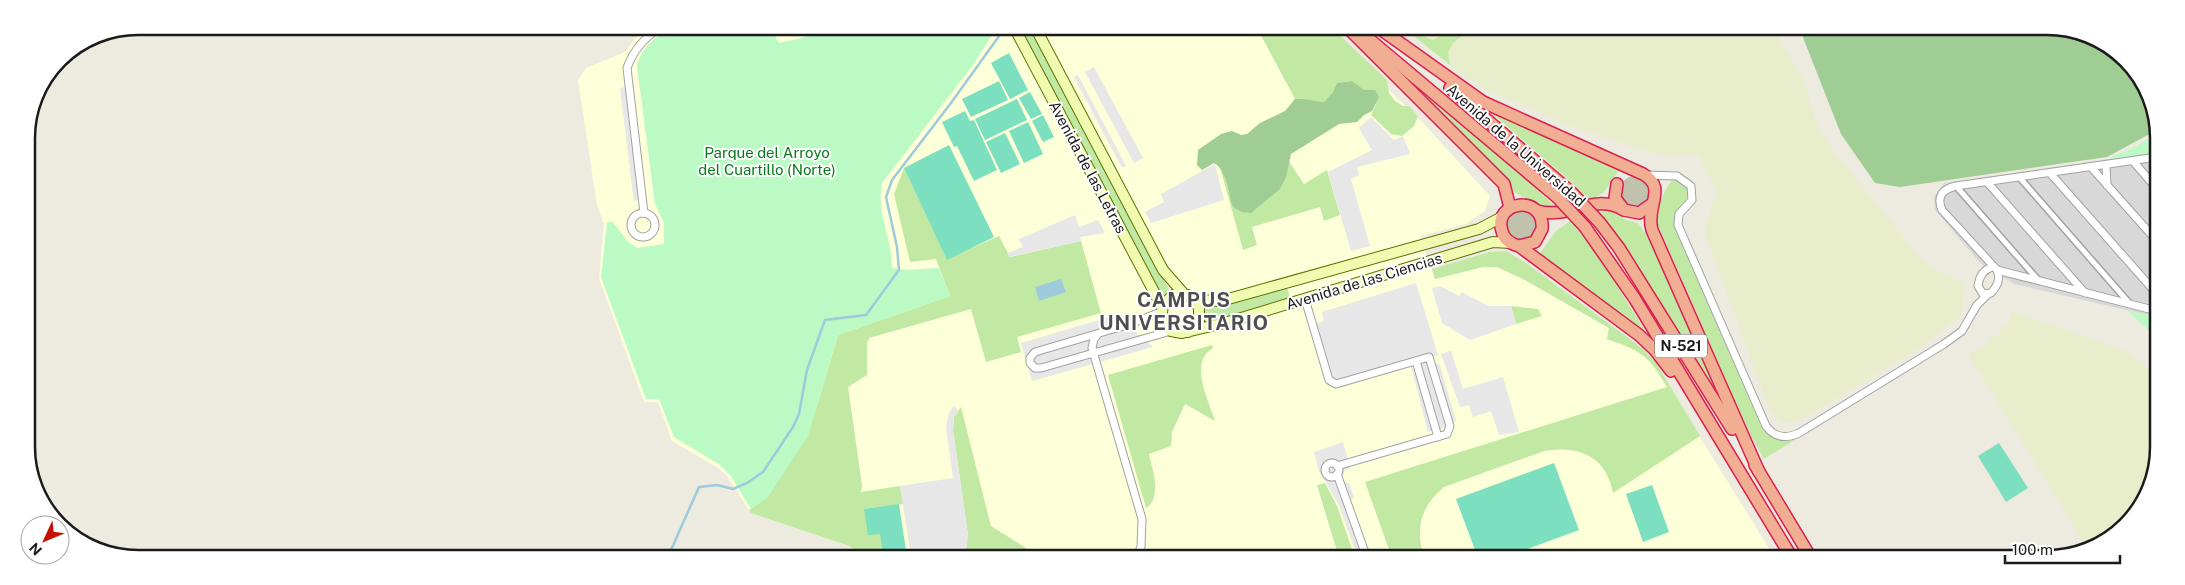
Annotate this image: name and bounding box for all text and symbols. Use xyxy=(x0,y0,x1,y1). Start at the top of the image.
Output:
street label: Avenida de la Universidad xyxy=(1443,80,1589,210)
street label: Avenida de las Letras xyxy=(1046,98,1130,236)
park label: Parque del Arroyo del Cuartillo (Norte) xyxy=(698,144,836,178)
street label: Avenida de las Ciencias xyxy=(1284,249,1444,313)
district label: CAMPUS UNIVERSITARIO xyxy=(1099,288,1269,335)
road number: N-521 xyxy=(1655,334,1707,358)
north arrow xyxy=(20,515,70,565)
scale bar xyxy=(2005,532,2120,564)
text: N xyxy=(26,540,45,559)
text: 100 m xyxy=(2012,541,2053,558)

